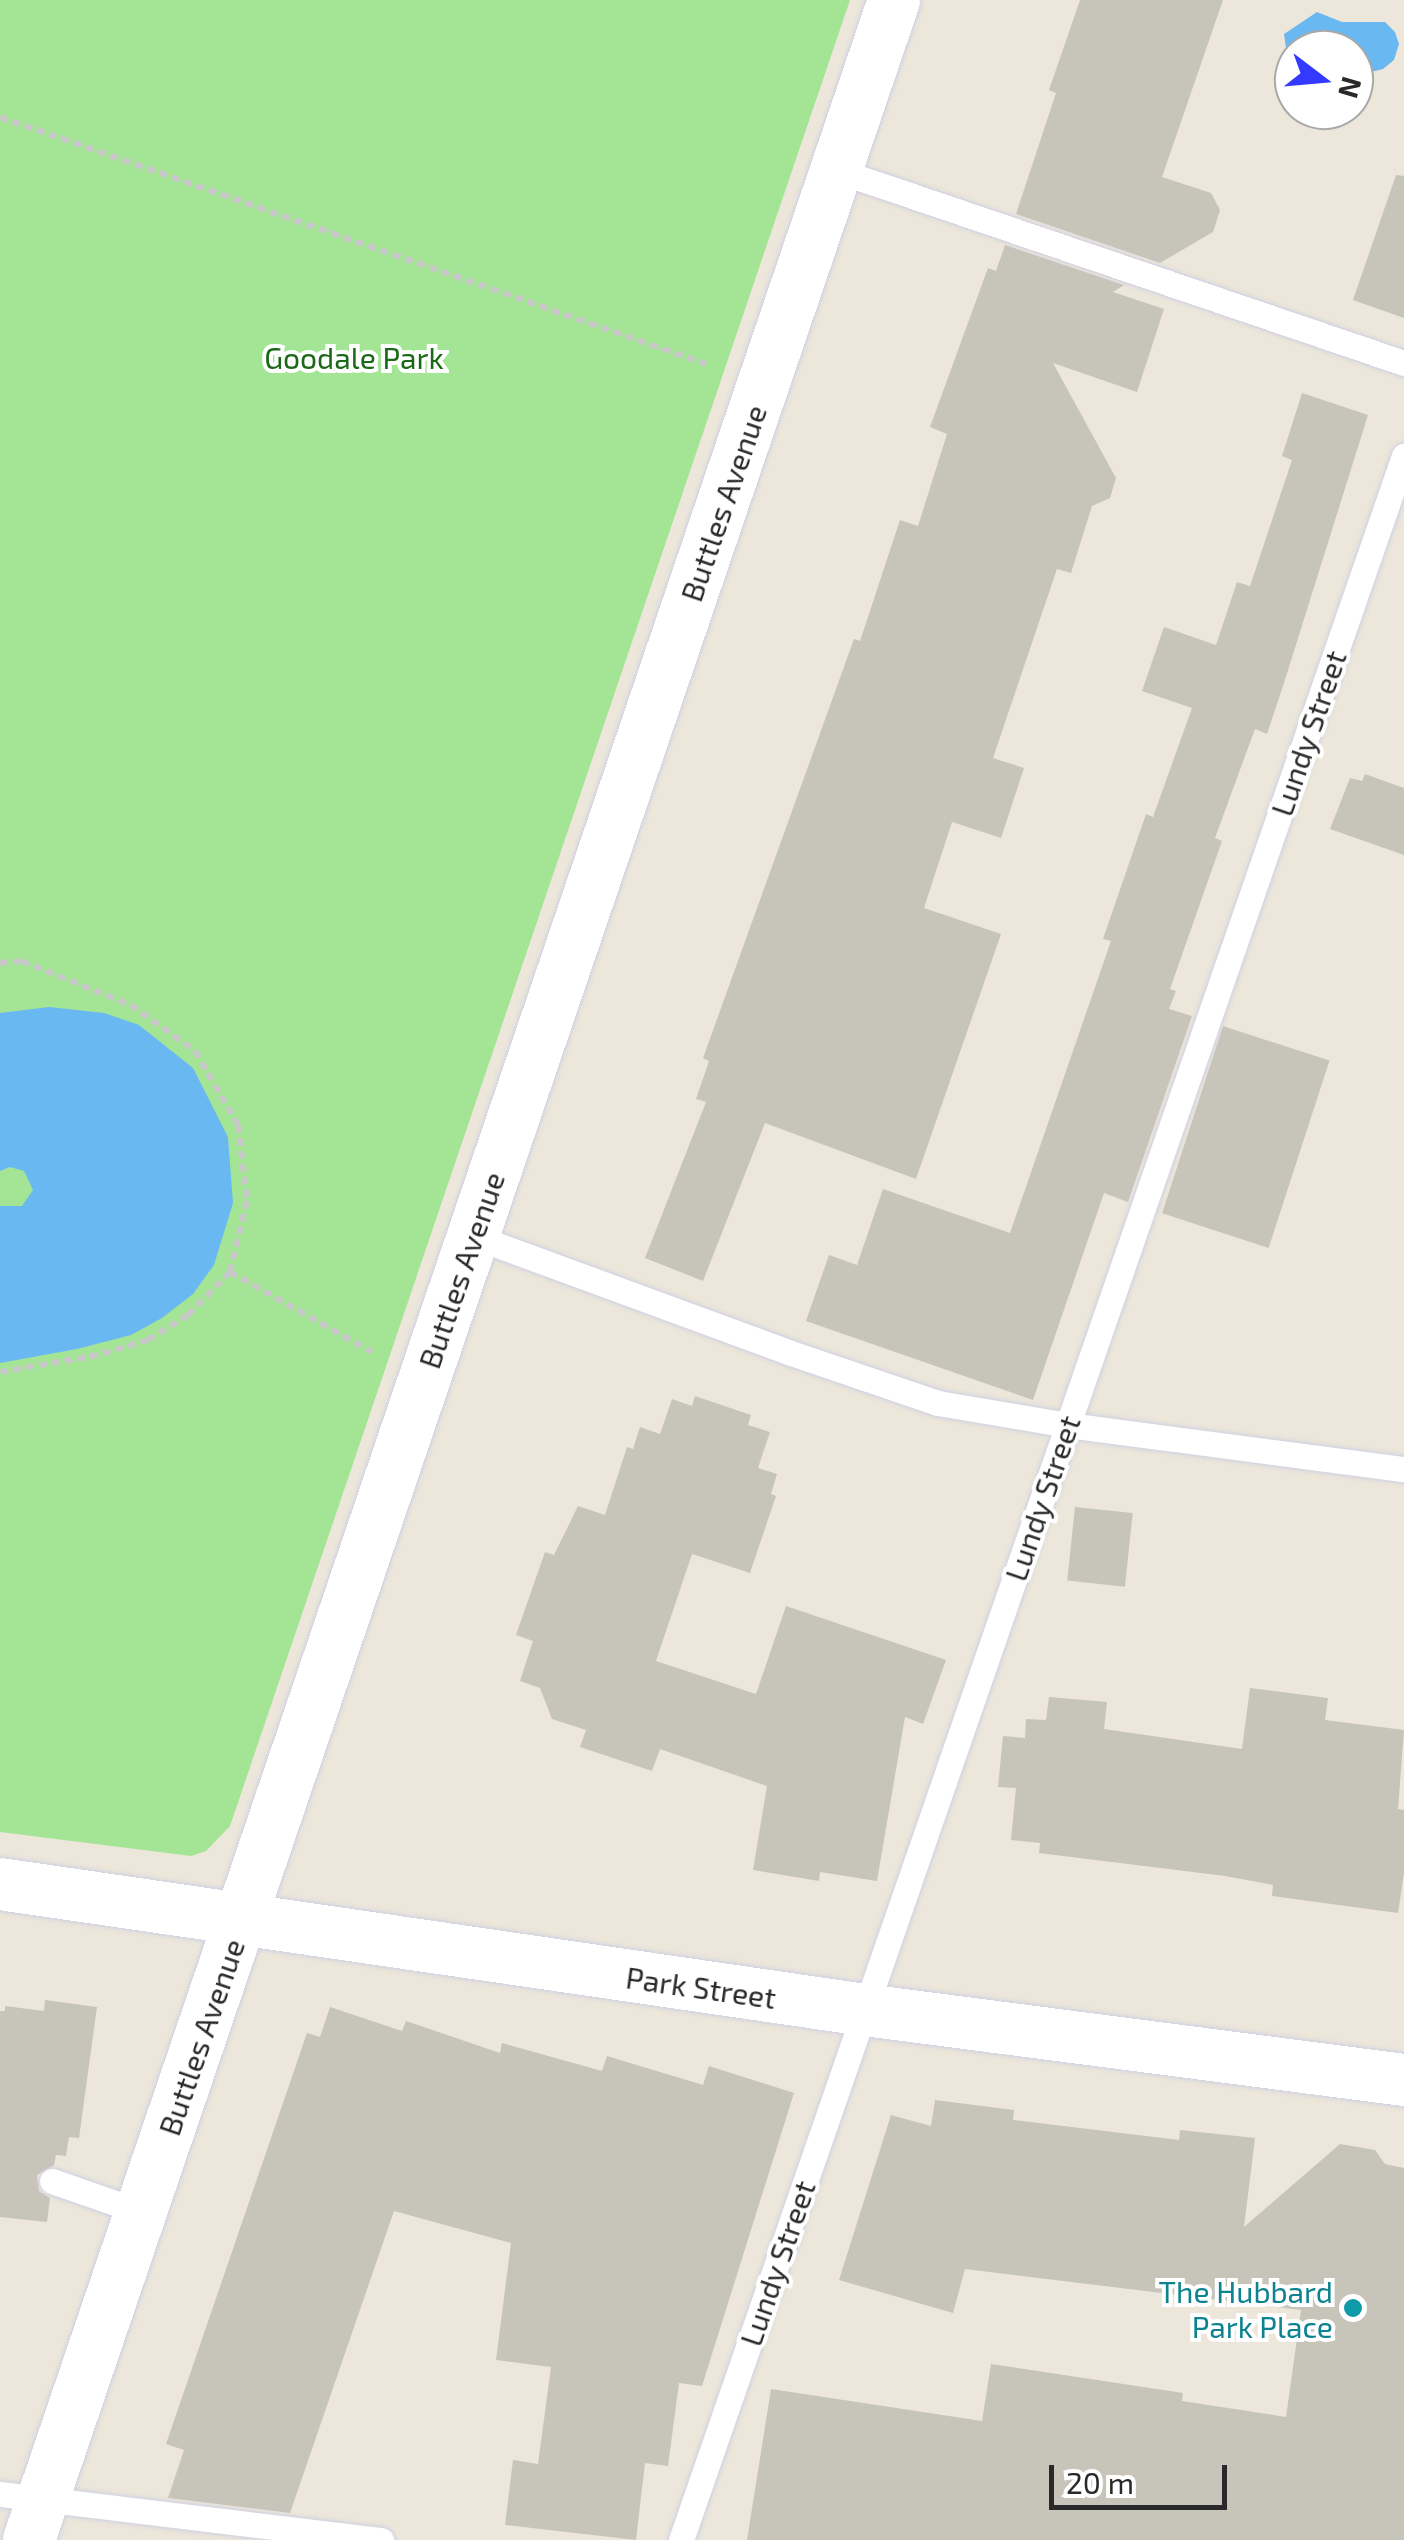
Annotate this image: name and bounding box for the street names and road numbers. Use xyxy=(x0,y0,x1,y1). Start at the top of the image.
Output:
street label: Buttles Avenue xyxy=(672,400,774,606)
street label: Lundy Street xyxy=(1263,645,1353,821)
street label: Buttles Avenue xyxy=(410,1167,512,1373)
street label: Lundy Street xyxy=(997,1410,1087,1586)
street label: Buttles Avenue xyxy=(150,1934,252,2140)
street label: Park Street xyxy=(624,1959,778,2015)
street label: Lundy Street xyxy=(732,2175,822,2351)

